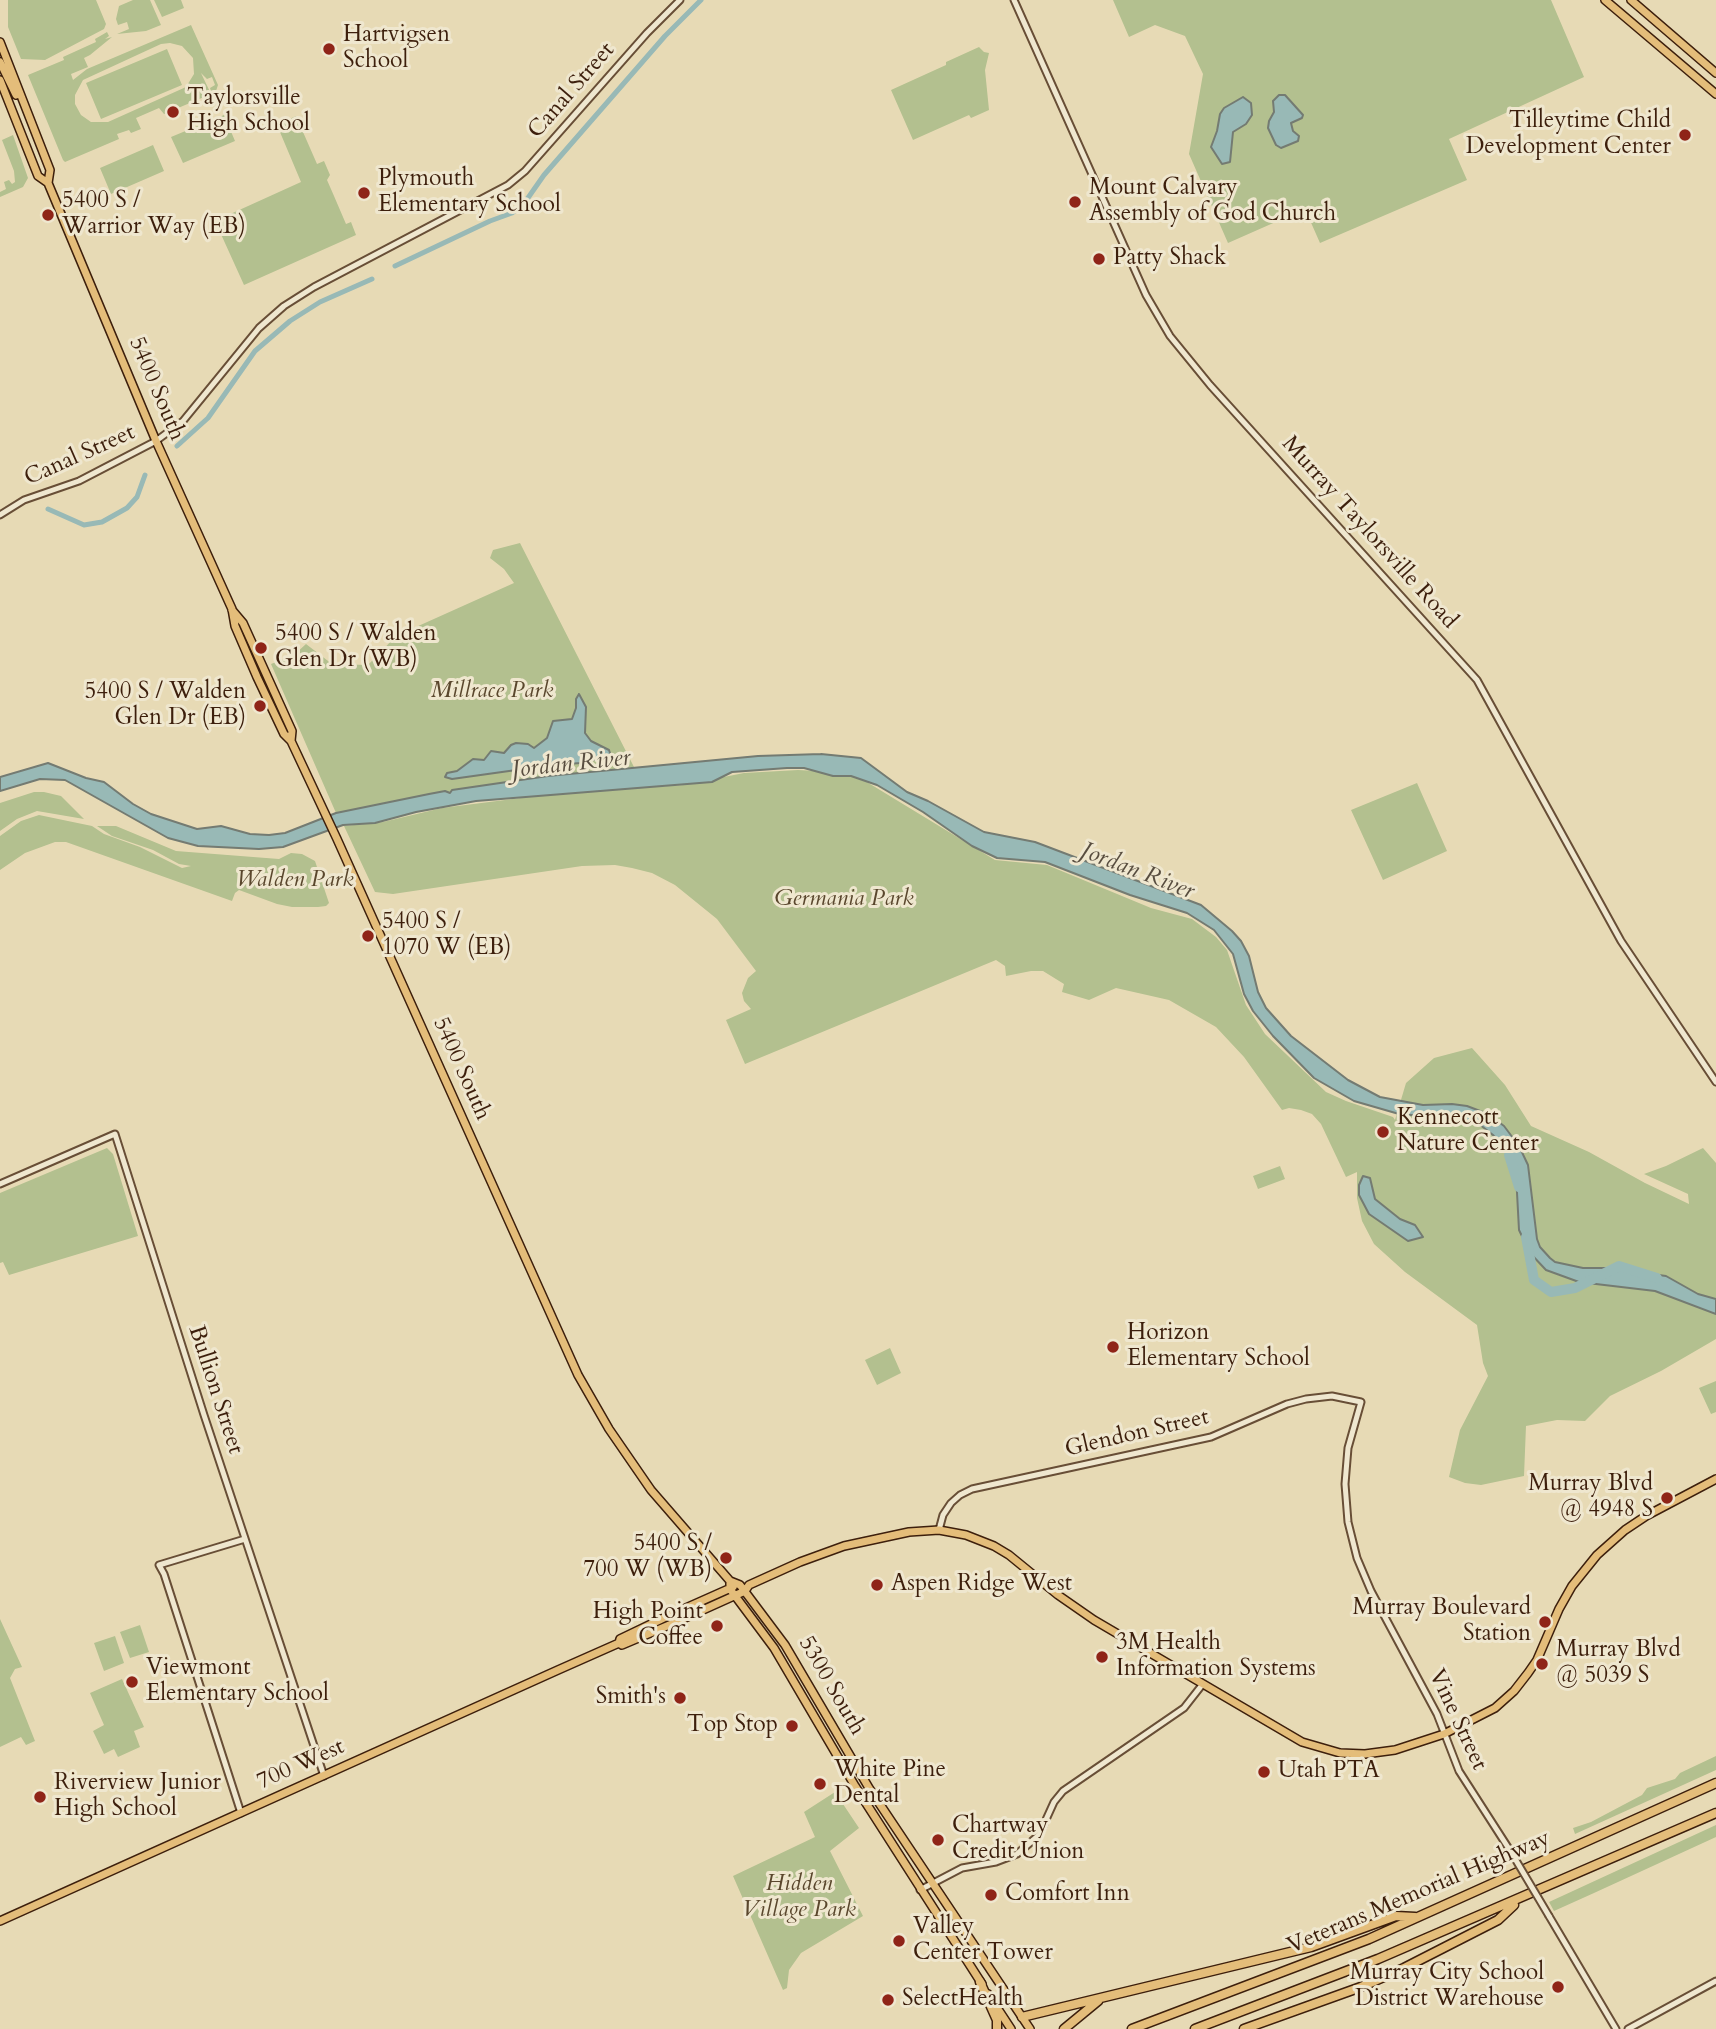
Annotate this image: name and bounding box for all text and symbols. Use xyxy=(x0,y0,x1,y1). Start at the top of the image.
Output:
place label: Hartvigsen School xyxy=(343,22,450,76)
street label: Canal Street xyxy=(523,37,621,145)
marker: Hartvigsen School xyxy=(321,41,337,57)
place label: Taylorsville High School xyxy=(187,85,310,139)
marker: Taylorsville High School xyxy=(165,104,181,120)
place label: Tilleytime Child Development Center xyxy=(1466,108,1671,162)
marker: Tilleytime Child Development Center xyxy=(1677,127,1693,143)
place label: Plymouth Elementary School xyxy=(378,166,561,220)
place label: Mount Calvary Assembly of God Church xyxy=(1089,175,1336,229)
marker: Plymouth Elementary School xyxy=(356,185,372,201)
place label: 5400 S / Warrior Way (EB) xyxy=(62,188,246,242)
marker: Mount Calvary Assembly of God Church xyxy=(1067,194,1083,210)
marker: 5400 S / Warrior Way (EB) xyxy=(40,207,56,223)
place label: Patty Shack xyxy=(1113,245,1226,273)
marker: Patty Shack xyxy=(1091,251,1107,267)
street label: 5400 South xyxy=(122,333,190,445)
street label: Canal Street xyxy=(21,419,139,493)
street label: Murray Taylorsville Road xyxy=(1275,431,1463,635)
place label: 5400 S / Walden Glen Dr (WB) xyxy=(275,621,437,675)
marker: 5400 S / Walden Glen Dr (WB) xyxy=(253,640,269,656)
park label: Millrace Park xyxy=(431,678,553,706)
place label: 5400 S / Walden Glen Dr (EB) xyxy=(84,679,246,733)
marker: 5400 S / Walden Glen Dr (EB) xyxy=(252,698,268,714)
water label: Jordan River xyxy=(510,744,632,786)
water label: Jordan River xyxy=(1076,837,1198,907)
park label: Walden Park xyxy=(236,867,354,895)
park label: Germania Park xyxy=(774,886,914,914)
place label: 5400 S / 1070 W (EB) xyxy=(382,909,511,963)
marker: 5400 S / 1070 W (EB) xyxy=(360,928,376,944)
street label: 5400 South xyxy=(426,1013,496,1125)
place label: Kennecott Nature Center xyxy=(1397,1105,1539,1159)
marker: Kennecott Nature Center xyxy=(1375,1124,1391,1140)
place label: Horizon Elementary School xyxy=(1127,1320,1310,1374)
street label: Bullion Street xyxy=(181,1322,249,1458)
marker: Horizon Elementary School xyxy=(1105,1339,1121,1355)
street label: Glendon Street xyxy=(1062,1404,1212,1464)
place label: Murray Blvd @ 4948 S xyxy=(1528,1471,1653,1525)
marker: Murray Blvd @ 4948 S xyxy=(1659,1490,1675,1506)
place label: 5400 S / 700 W (WB) xyxy=(583,1531,712,1585)
marker: 5400 S / 700 W (WB) xyxy=(718,1550,734,1566)
place label: Aspen Ridge West xyxy=(891,1571,1072,1599)
marker: Aspen Ridge West xyxy=(869,1577,885,1593)
place label: Murray Boulevard Station xyxy=(1352,1595,1531,1649)
place label: High Point Coffee xyxy=(593,1599,703,1653)
marker: Murray Boulevard Station xyxy=(1537,1614,1553,1630)
marker: High Point Coffee xyxy=(709,1618,725,1634)
place label: 3M Health Information Systems xyxy=(1116,1630,1316,1684)
street label: 5300 South xyxy=(792,1632,870,1740)
place label: Murray Blvd @ 5039 S xyxy=(1556,1637,1681,1691)
marker: 3M Health Information Systems xyxy=(1094,1649,1110,1665)
place label: Viewmont Elementary School xyxy=(146,1655,329,1709)
marker: Murray Blvd @ 5039 S xyxy=(1534,1656,1550,1672)
street label: Vine Street xyxy=(1422,1665,1492,1775)
marker: Viewmont Elementary School xyxy=(124,1674,140,1690)
place label: Smith's xyxy=(596,1684,666,1712)
marker: Smith's xyxy=(672,1690,688,1706)
place label: Top Stop xyxy=(687,1712,778,1740)
marker: Top Stop xyxy=(784,1718,800,1734)
street label: 700 West xyxy=(253,1734,349,1796)
place label: White Pine Dental xyxy=(834,1757,946,1811)
place label: Utah PTA xyxy=(1278,1758,1380,1786)
marker: Utah PTA xyxy=(1256,1764,1272,1780)
place label: Riverview Junior High School xyxy=(54,1770,221,1824)
marker: White Pine Dental xyxy=(812,1776,828,1792)
marker: Riverview Junior High School xyxy=(32,1789,48,1805)
place label: Chartway Credit Union xyxy=(952,1813,1084,1867)
street label: Veterans Memorial Highway xyxy=(1283,1825,1555,1961)
marker: Chartway Credit Union xyxy=(930,1832,946,1848)
park label: Hidden Village Park xyxy=(742,1871,856,1925)
place label: Comfort Inn xyxy=(1005,1881,1130,1909)
marker: Comfort Inn xyxy=(983,1887,999,1903)
place label: Valley Center Tower xyxy=(913,1914,1053,1968)
marker: Valley Center Tower xyxy=(891,1933,907,1949)
place label: Murray City School District Warehouse xyxy=(1350,1960,1544,2014)
marker: Murray City School District Warehouse xyxy=(1550,1979,1566,1995)
place label: SelectHealth xyxy=(902,1986,1023,2014)
marker: SelectHealth xyxy=(880,1992,896,2008)

